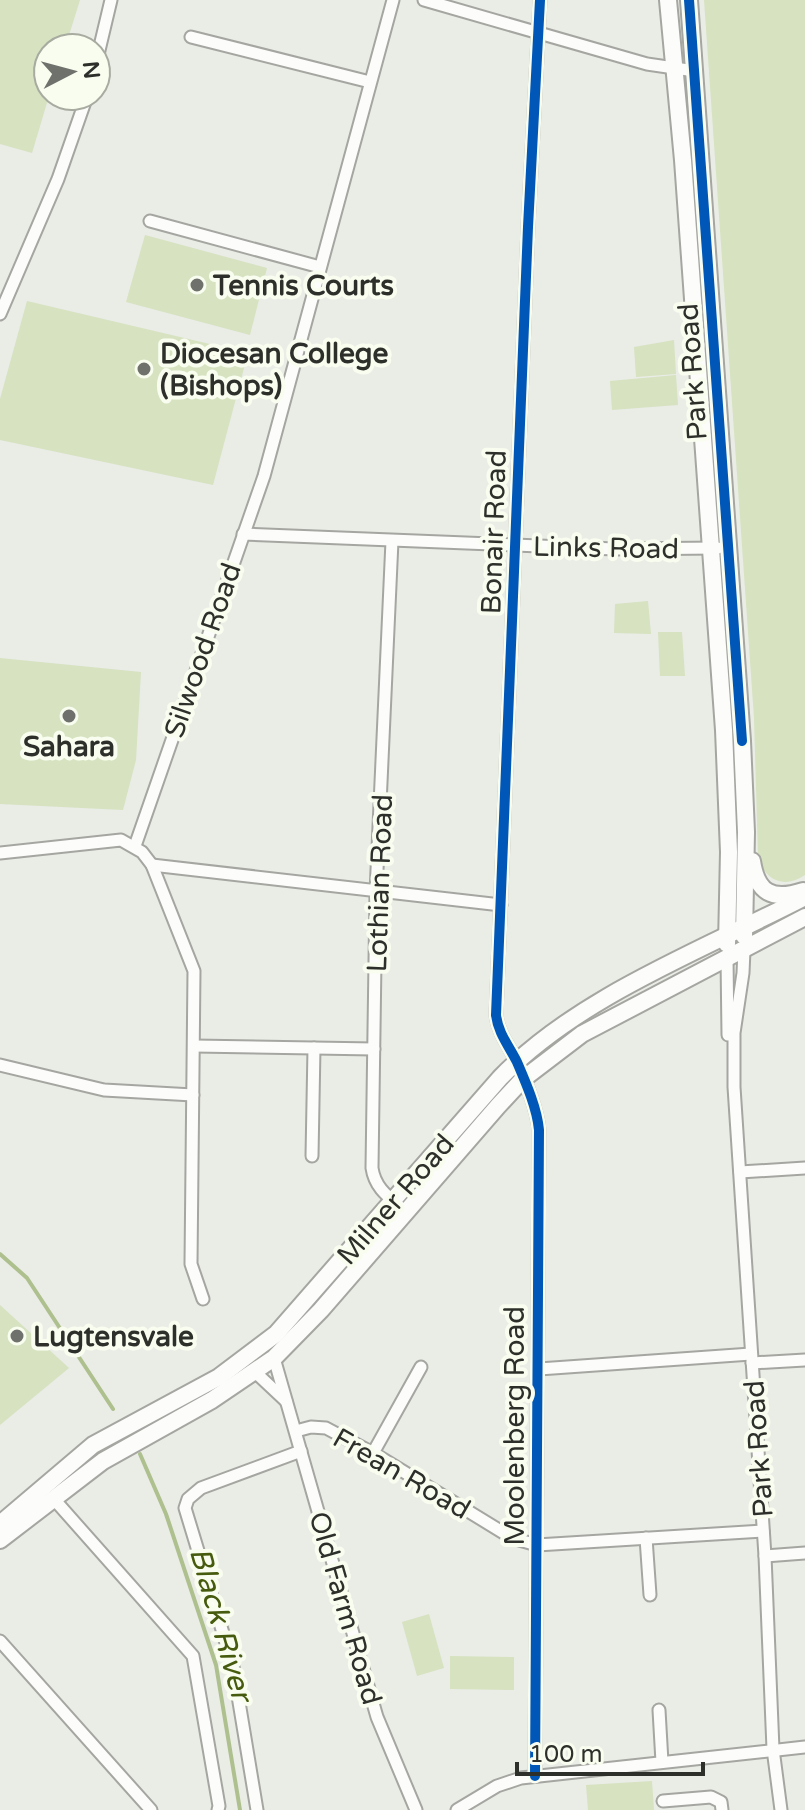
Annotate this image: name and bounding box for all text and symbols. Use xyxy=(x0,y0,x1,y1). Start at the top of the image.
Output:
north arrow xyxy=(32,32,112,112)
text: N xyxy=(77,60,105,80)
place label: Tennis Courts xyxy=(212,269,394,303)
marker: Tennis Courts xyxy=(188,276,206,294)
street label: Park Road xyxy=(671,302,715,442)
place label: Diocesan College (Bishops) xyxy=(160,337,388,403)
marker: Diocesan College (Bishops) xyxy=(135,360,153,378)
street label: Bonair Road xyxy=(474,449,514,615)
street label: Links Road xyxy=(533,530,679,566)
street label: Silwood Road xyxy=(157,559,249,742)
marker: Sahara xyxy=(60,707,78,725)
place label: Sahara xyxy=(23,730,115,764)
street label: Lothian Road xyxy=(360,793,400,973)
street label: Milner Road xyxy=(330,1127,462,1272)
street label: Moolenberg Road xyxy=(498,1306,532,1546)
place label: Lugtensvale xyxy=(33,1320,194,1354)
marker: Lugtensvale xyxy=(8,1327,26,1345)
street label: Park Road xyxy=(737,1379,781,1519)
street label: Frean Road xyxy=(327,1421,476,1527)
street label: Old Farm Road xyxy=(301,1508,389,1709)
water label: Black River xyxy=(181,1543,261,1709)
scale bar xyxy=(517,1726,703,1776)
text: 100 m xyxy=(529,1740,603,1769)

